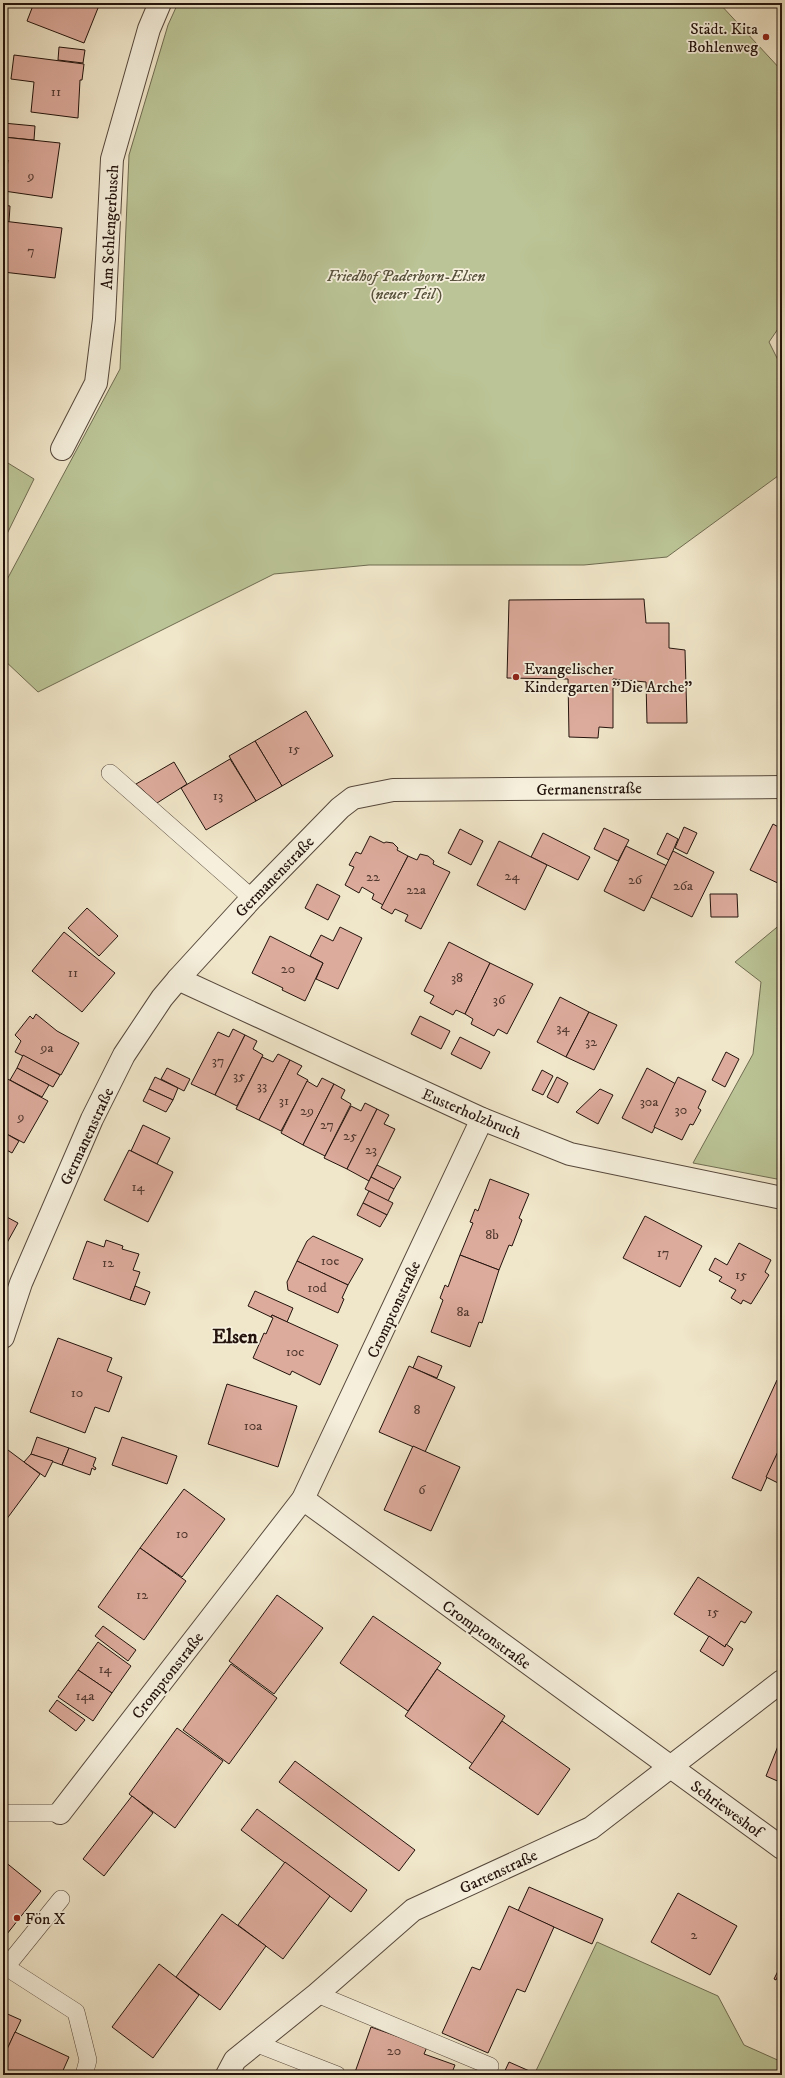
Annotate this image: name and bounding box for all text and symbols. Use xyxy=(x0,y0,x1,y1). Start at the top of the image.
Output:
place label: Städt. Kita Bohlenweg xyxy=(687,19,758,57)
marker: Städt. Kita Bohlenweg xyxy=(761,32,771,42)
house number: 11 xyxy=(51,83,61,101)
street label: Am Schlengerbusch xyxy=(97,163,123,290)
house number: 9 xyxy=(27,167,35,185)
house number: 7 xyxy=(27,242,35,260)
park label: Friedhof Paderborn-Elsen (neuer Teil) xyxy=(327,266,485,304)
place label: Evangelischer Kindergarten "Die Arche" xyxy=(524,659,692,697)
marker: Evangelischer Kindergarten "Die Arche" xyxy=(511,672,521,682)
house number: 15 xyxy=(288,740,300,758)
street label: Germanenstraße xyxy=(536,778,642,800)
house number: 13 xyxy=(213,787,223,805)
street label: Germanenstraße xyxy=(231,832,319,922)
house number: 24 xyxy=(505,867,520,885)
house number: 22 xyxy=(366,868,380,886)
house number: 26 xyxy=(628,871,643,889)
house number: 26a xyxy=(673,877,693,895)
house number: 22a xyxy=(406,881,426,899)
house number: 20 xyxy=(281,960,295,978)
house number: 11 xyxy=(68,964,78,982)
house number: 38 xyxy=(451,969,463,987)
house number: 36 xyxy=(493,991,506,1009)
house number: 34 xyxy=(556,1019,571,1037)
house number: 32 xyxy=(585,1033,597,1051)
house number: 9a xyxy=(40,1039,54,1057)
house number: 37 xyxy=(212,1052,224,1070)
house number: 35 xyxy=(233,1067,245,1085)
house number: 33 xyxy=(257,1077,267,1095)
street label: Germanenstraße xyxy=(56,1084,118,1188)
street label: Eusterholzbruch xyxy=(419,1084,525,1144)
house number: 31 xyxy=(279,1092,289,1110)
house number: 30a xyxy=(640,1093,658,1111)
house number: 30 xyxy=(675,1101,687,1119)
house number: 29 xyxy=(300,1102,314,1120)
house number: 9 xyxy=(17,1108,25,1126)
house number: 27 xyxy=(320,1116,334,1134)
house number: 25 xyxy=(343,1127,357,1145)
house number: 23 xyxy=(365,1141,377,1159)
house number: 14 xyxy=(131,1178,146,1196)
house number: 8b xyxy=(485,1226,499,1244)
house number: 17 xyxy=(657,1244,669,1262)
house number: 10e xyxy=(321,1252,339,1270)
house number: 12 xyxy=(102,1254,114,1272)
street label: Cromptonstraße xyxy=(363,1257,425,1361)
house number: 15 xyxy=(735,1266,747,1284)
house number: 10d xyxy=(307,1279,327,1297)
house number: 8a xyxy=(457,1303,470,1321)
district label: Elsen xyxy=(212,1325,258,1350)
house number: 10c xyxy=(286,1343,304,1361)
house number: 10 xyxy=(71,1384,83,1402)
house number: 8 xyxy=(413,1401,421,1419)
house number: 10a xyxy=(244,1417,262,1435)
house number: 6 xyxy=(418,1481,426,1499)
house number: 10 xyxy=(176,1525,188,1543)
house number: 12 xyxy=(136,1586,148,1604)
street label: Cromptonstraße xyxy=(438,1596,535,1674)
house number: 15 xyxy=(707,1603,719,1621)
street label: Cromptonstraße xyxy=(128,1628,208,1723)
house number: 14 xyxy=(98,1660,113,1678)
house number: 14a xyxy=(75,1687,95,1705)
street label: Schrieweshof xyxy=(687,1776,768,1843)
street label: Gartenstraße xyxy=(456,1845,541,1899)
place label: Fön X xyxy=(25,1909,66,1929)
marker: Fön X xyxy=(12,1913,22,1923)
house number: 2 xyxy=(691,1926,698,1944)
house number: 20 xyxy=(387,2042,401,2060)

